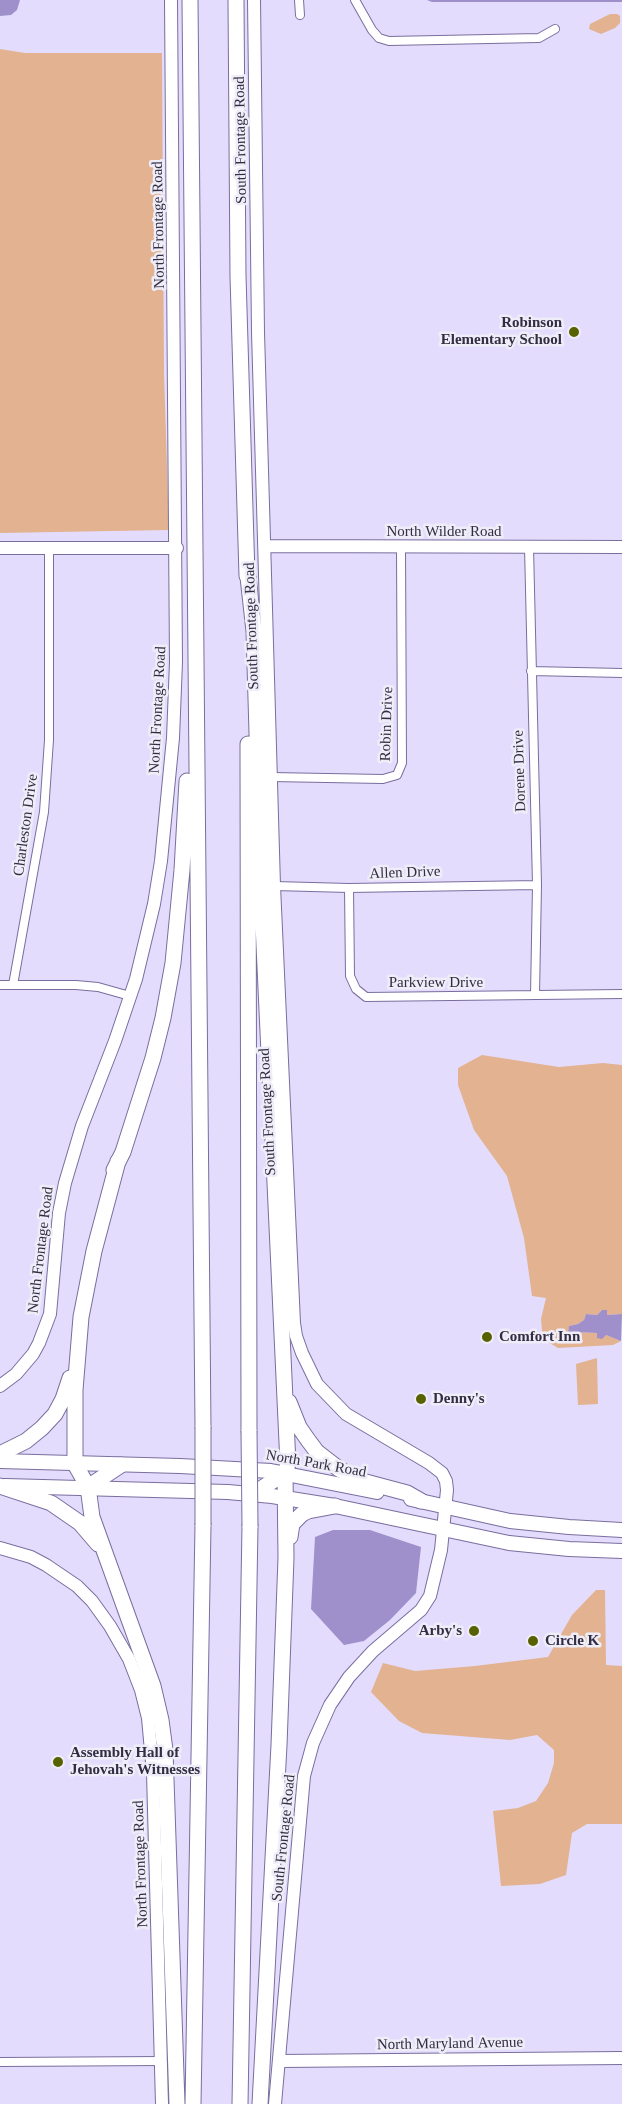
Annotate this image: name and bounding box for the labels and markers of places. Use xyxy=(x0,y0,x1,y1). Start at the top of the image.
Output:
place label: Robinson Elementary School xyxy=(441,314,562,349)
marker: Robinson Elementary School xyxy=(567,325,581,339)
place label: Comfort Inn xyxy=(499,1328,580,1346)
marker: Comfort Inn xyxy=(480,1330,494,1344)
place label: Denny's xyxy=(433,1390,485,1408)
marker: Denny's xyxy=(414,1392,428,1406)
place label: Arby's xyxy=(419,1622,462,1640)
marker: Arby's xyxy=(467,1624,481,1638)
place label: Circle K xyxy=(545,1632,599,1650)
marker: Circle K xyxy=(526,1634,540,1648)
place label: Assembly Hall of Jehovah's Witnesses xyxy=(70,1744,200,1779)
marker: Assembly Hall of Jehovah's Witnesses xyxy=(51,1755,65,1769)

